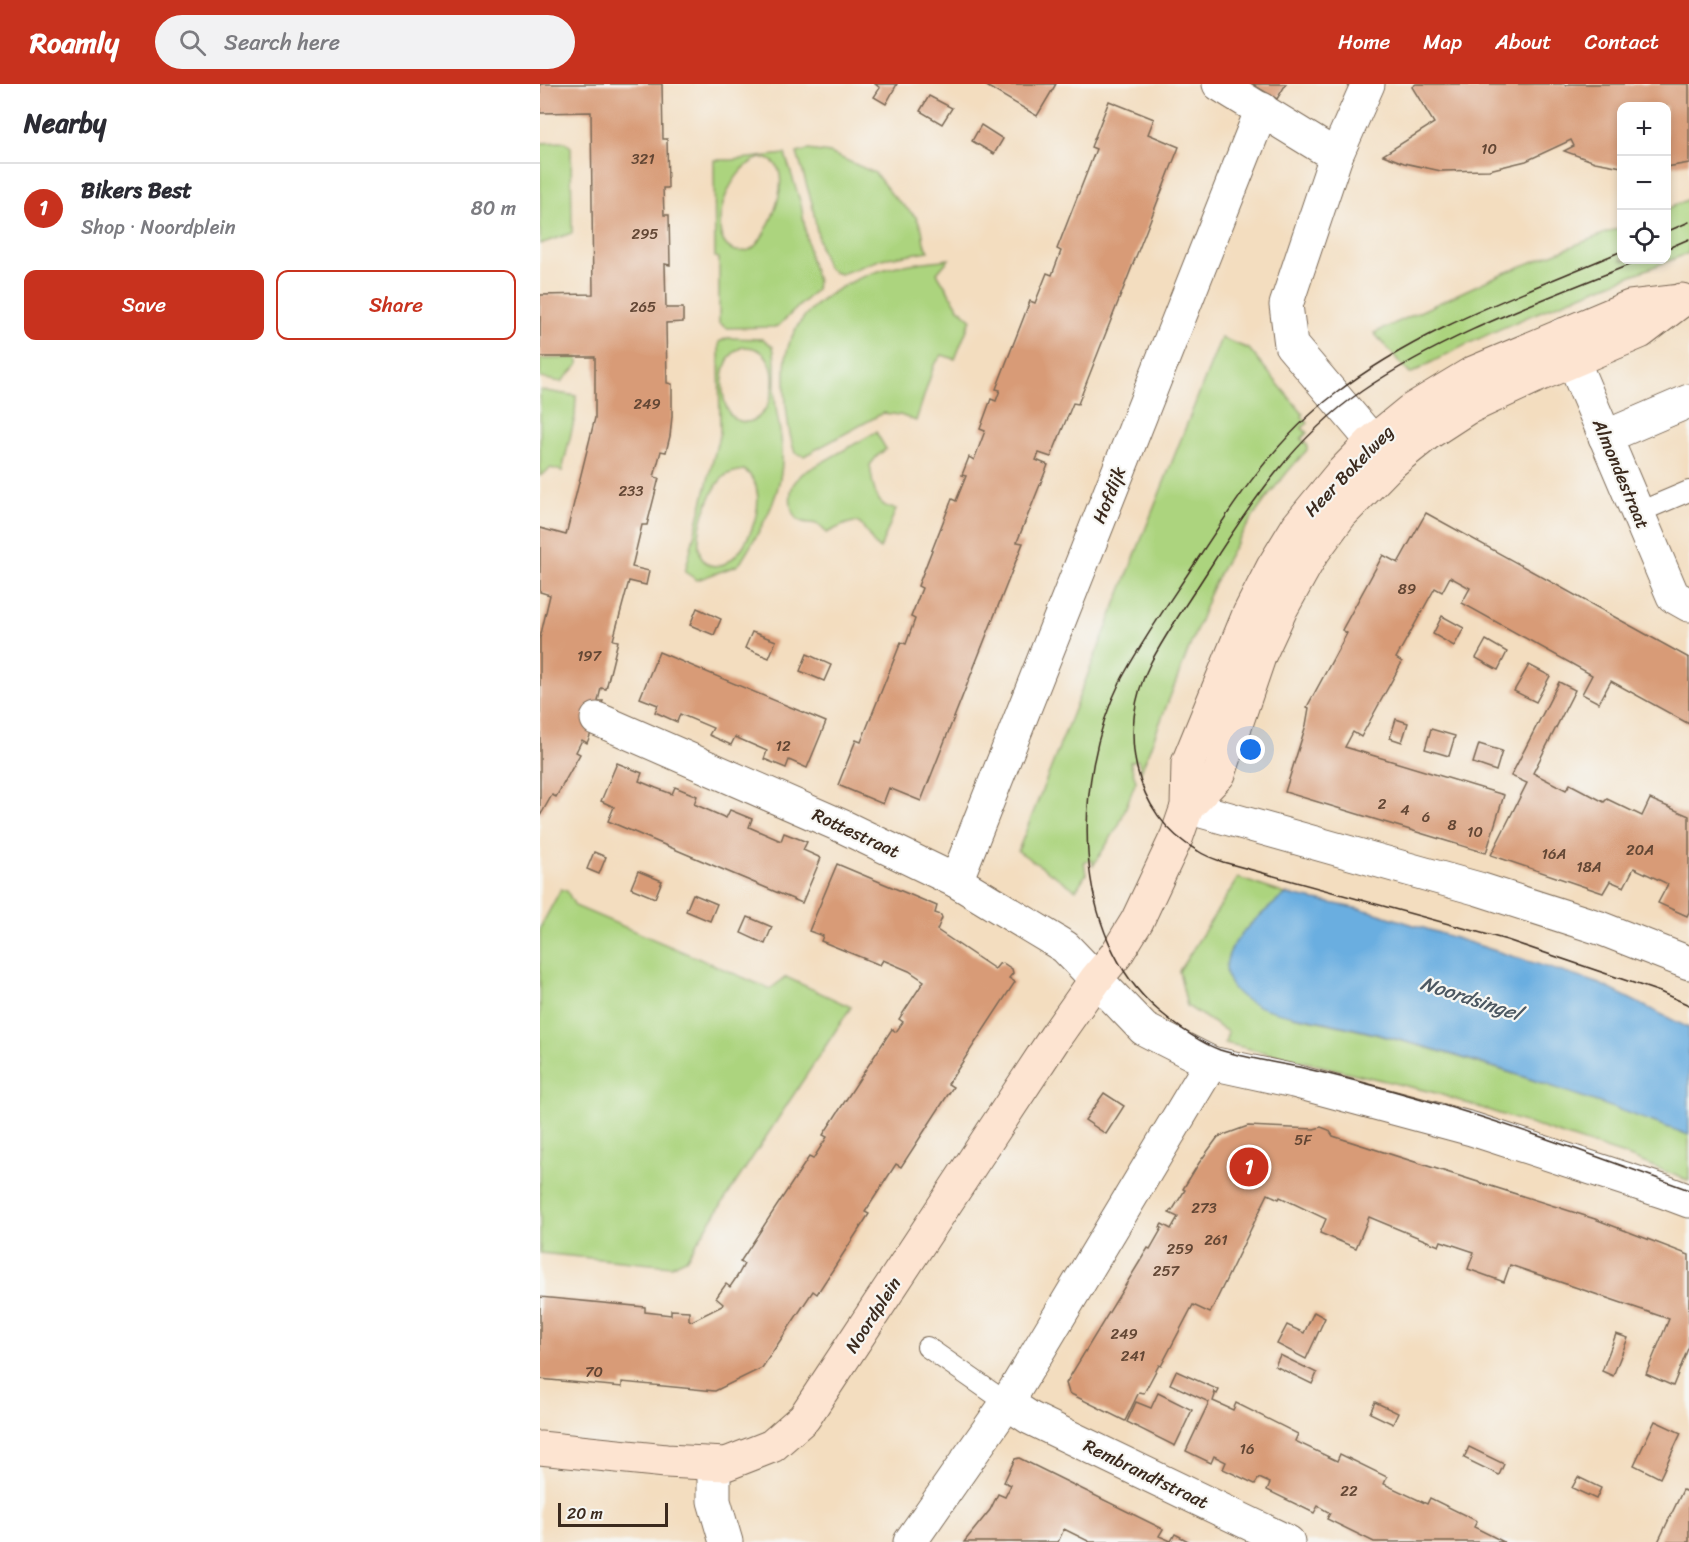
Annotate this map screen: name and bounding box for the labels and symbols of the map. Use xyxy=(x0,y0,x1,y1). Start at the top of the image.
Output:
house number: 10 xyxy=(1481,136,1497,162)
house number: 321 xyxy=(631,146,655,172)
house number: 295 xyxy=(631,221,659,247)
house number: 265 xyxy=(630,294,656,320)
house number: 249 xyxy=(633,391,661,417)
street label: Almondestraat xyxy=(1583,413,1659,534)
street label: Heer Bokelweg xyxy=(1296,417,1402,525)
street label: Hofdijk xyxy=(1083,461,1135,528)
house number: 233 xyxy=(618,478,644,504)
house number: 89 xyxy=(1398,576,1416,602)
house number: 197 xyxy=(577,643,603,669)
house number: 12 xyxy=(775,733,791,759)
your location xyxy=(1236,735,1265,764)
house number: 2 xyxy=(1378,791,1387,817)
house number: 4 xyxy=(1400,797,1410,823)
street label: Rottestraat xyxy=(807,799,905,867)
house number: 6 xyxy=(1422,804,1430,830)
house number: 8 xyxy=(1447,812,1457,838)
house number: 10 xyxy=(1467,819,1483,845)
house number: 20A xyxy=(1626,837,1654,863)
house number: 16A xyxy=(1542,841,1566,867)
house number: 18A xyxy=(1576,854,1602,880)
water label: Noordsingel xyxy=(1416,966,1530,1032)
house number: 5F xyxy=(1294,1127,1312,1153)
pin: 1 xyxy=(1230,1144,1268,1190)
house number: 273 xyxy=(1191,1195,1217,1221)
house number: 261 xyxy=(1204,1227,1228,1253)
house number: 259 xyxy=(1166,1236,1194,1262)
house number: 257 xyxy=(1153,1258,1181,1284)
street label: Noordplein xyxy=(836,1270,910,1360)
house number: 249 xyxy=(1110,1321,1138,1347)
house number: 241 xyxy=(1121,1343,1145,1369)
house number: 70 xyxy=(585,1359,603,1385)
street label: Rembrandtstraat xyxy=(1078,1430,1214,1518)
house number: 16 xyxy=(1240,1436,1254,1462)
house number: 22 xyxy=(1340,1478,1358,1504)
scale bar xyxy=(558,1500,668,1528)

